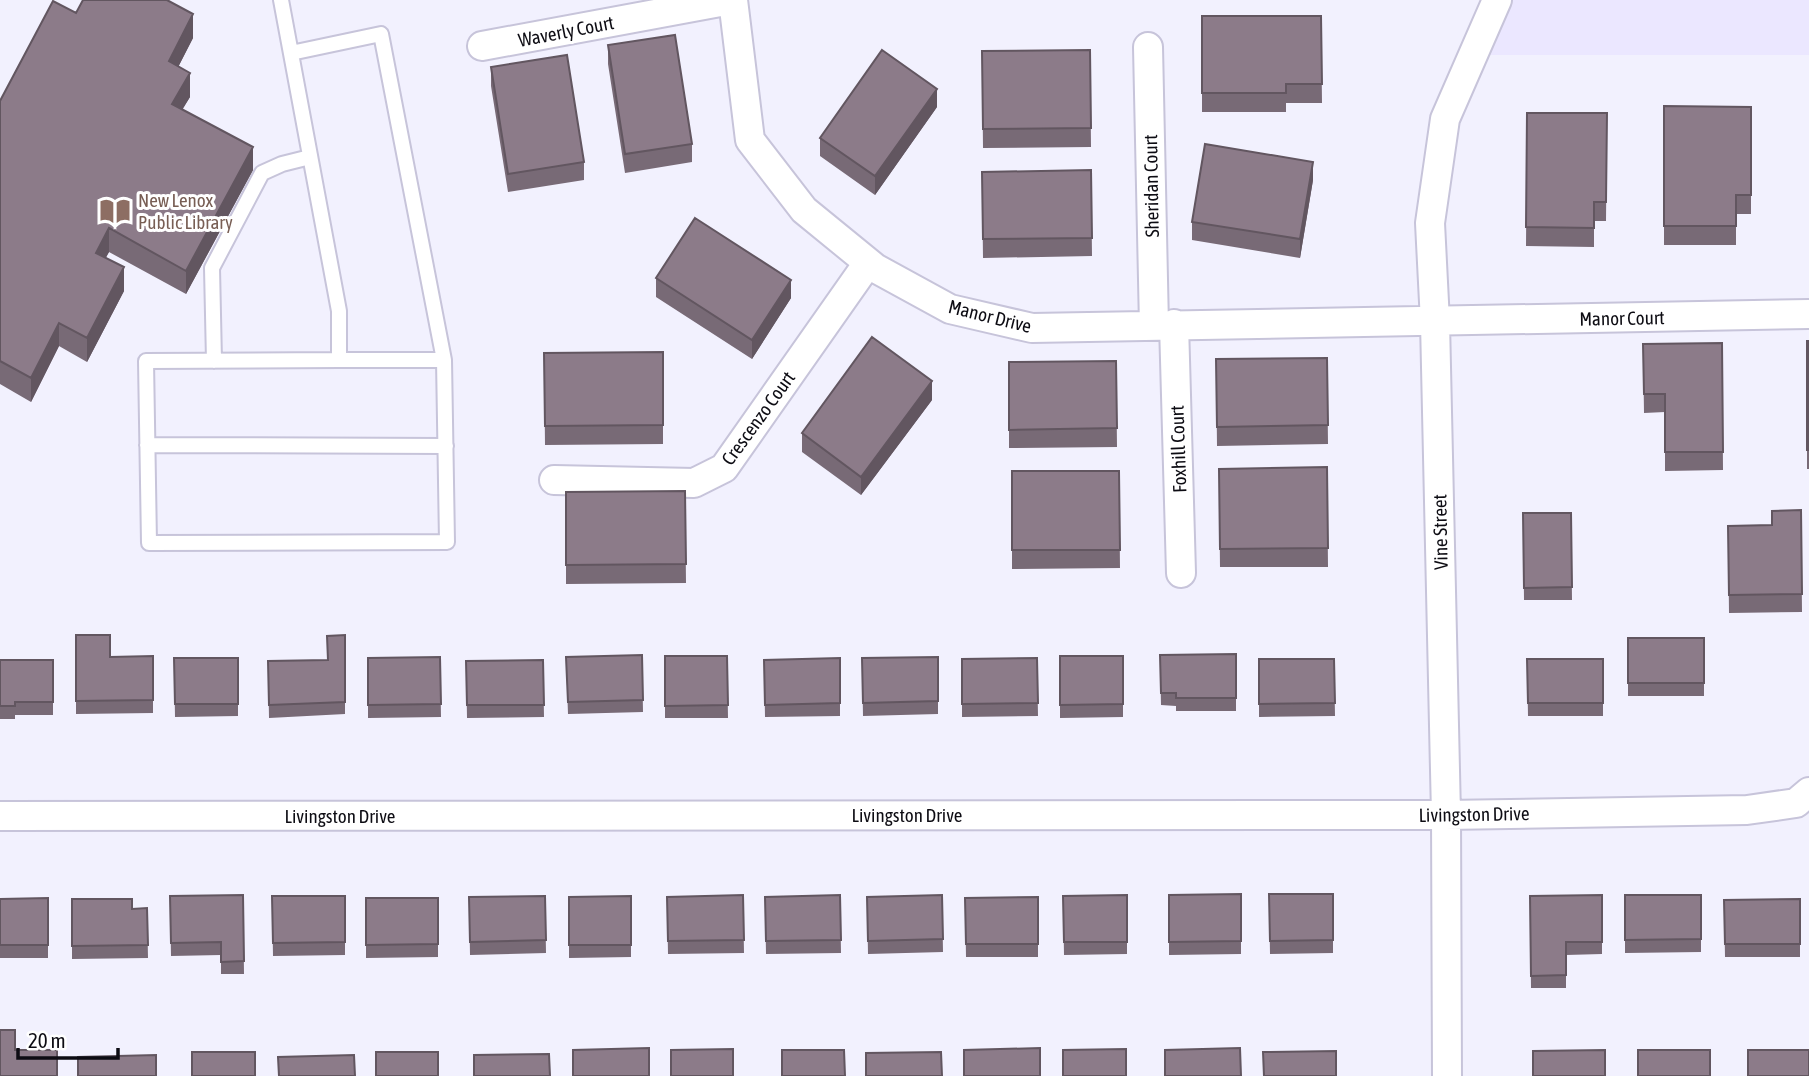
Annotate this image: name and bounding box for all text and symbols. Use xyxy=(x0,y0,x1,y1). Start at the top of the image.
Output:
street label: Waverly Court xyxy=(516,11,616,51)
street label: Sheridan Court xyxy=(1139,134,1163,238)
place label: New Lenox Public Library xyxy=(138,189,233,233)
library icon: New Lenox Public Library xyxy=(98,194,132,228)
street label: Manor Drive xyxy=(946,295,1034,337)
street label: Manor Court xyxy=(1579,306,1665,330)
street label: Crescenzo Court xyxy=(717,367,799,469)
street label: Foxhill Court xyxy=(1165,405,1191,493)
street label: Vine Street xyxy=(1428,494,1452,570)
street label: Livingston Drive xyxy=(1418,802,1530,826)
street label: Livingston Drive xyxy=(852,804,962,826)
street label: Livingston Drive xyxy=(285,805,395,827)
scale bar xyxy=(18,1016,117,1060)
text: 20 m xyxy=(28,1028,66,1052)

